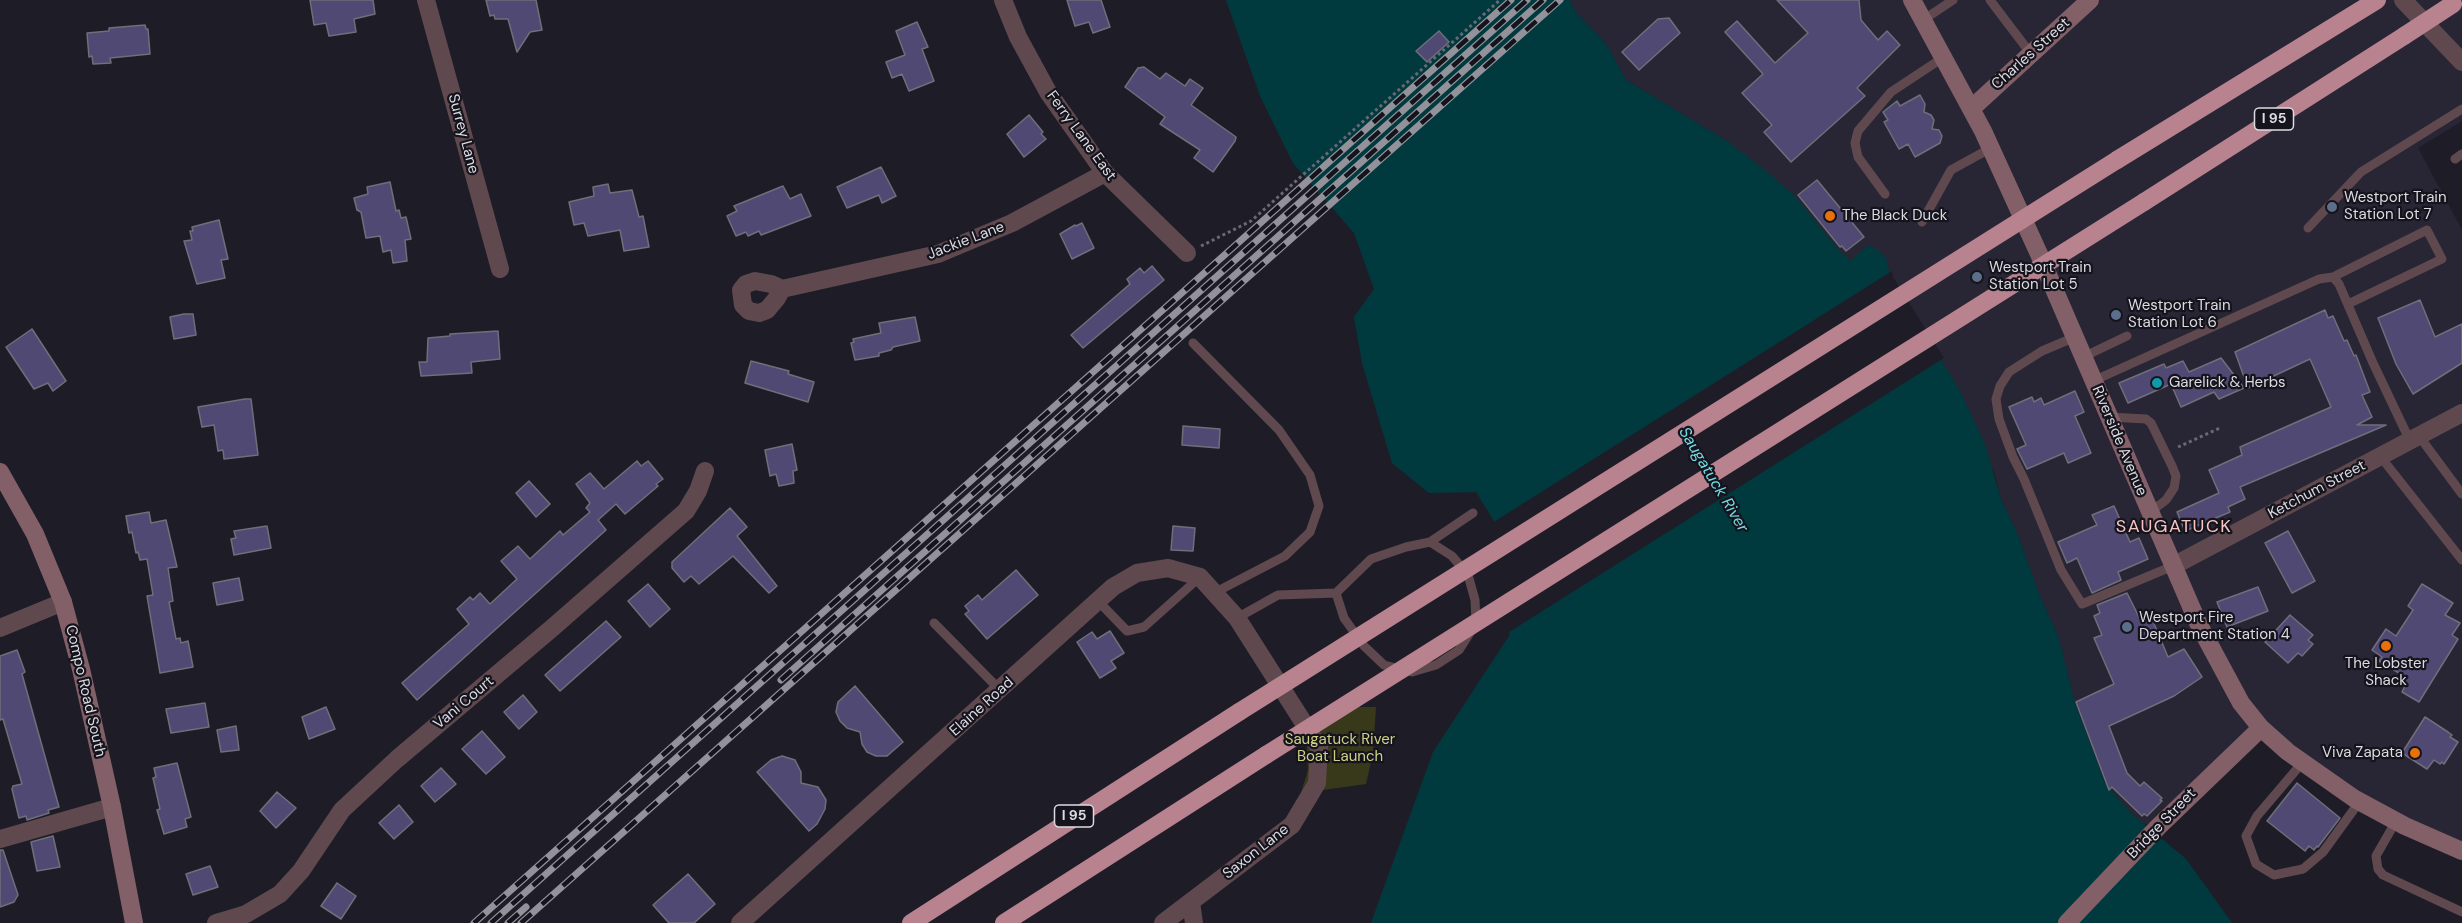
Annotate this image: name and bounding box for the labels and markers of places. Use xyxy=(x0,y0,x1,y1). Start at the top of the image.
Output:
place label: Westport Train Station Lot 7 xyxy=(2344,189,2447,224)
marker: Westport Train Station Lot 7 xyxy=(2325,200,2339,214)
place label: The Black Duck xyxy=(1842,207,1947,225)
marker: The Black Duck xyxy=(1823,209,1837,223)
place label: Westport Train Station Lot 5 xyxy=(1989,259,2092,294)
marker: Westport Train Station Lot 5 xyxy=(1970,270,1984,284)
place label: Westport Train Station Lot 6 xyxy=(2128,297,2231,332)
marker: Westport Train Station Lot 6 xyxy=(2109,308,2123,322)
place label: Garelick & Herbs xyxy=(2169,374,2286,392)
marker: Garelick & Herbs xyxy=(2150,376,2164,390)
place label: Westport Fire Department Station 4 xyxy=(2139,609,2290,644)
marker: Westport Fire Department Station 4 xyxy=(2120,620,2134,634)
marker: The Lobster Shack xyxy=(2379,639,2393,653)
place label: The Lobster Shack xyxy=(2345,655,2427,690)
place label: Viva Zapata xyxy=(2322,744,2403,762)
marker: Viva Zapata xyxy=(2408,746,2422,760)

